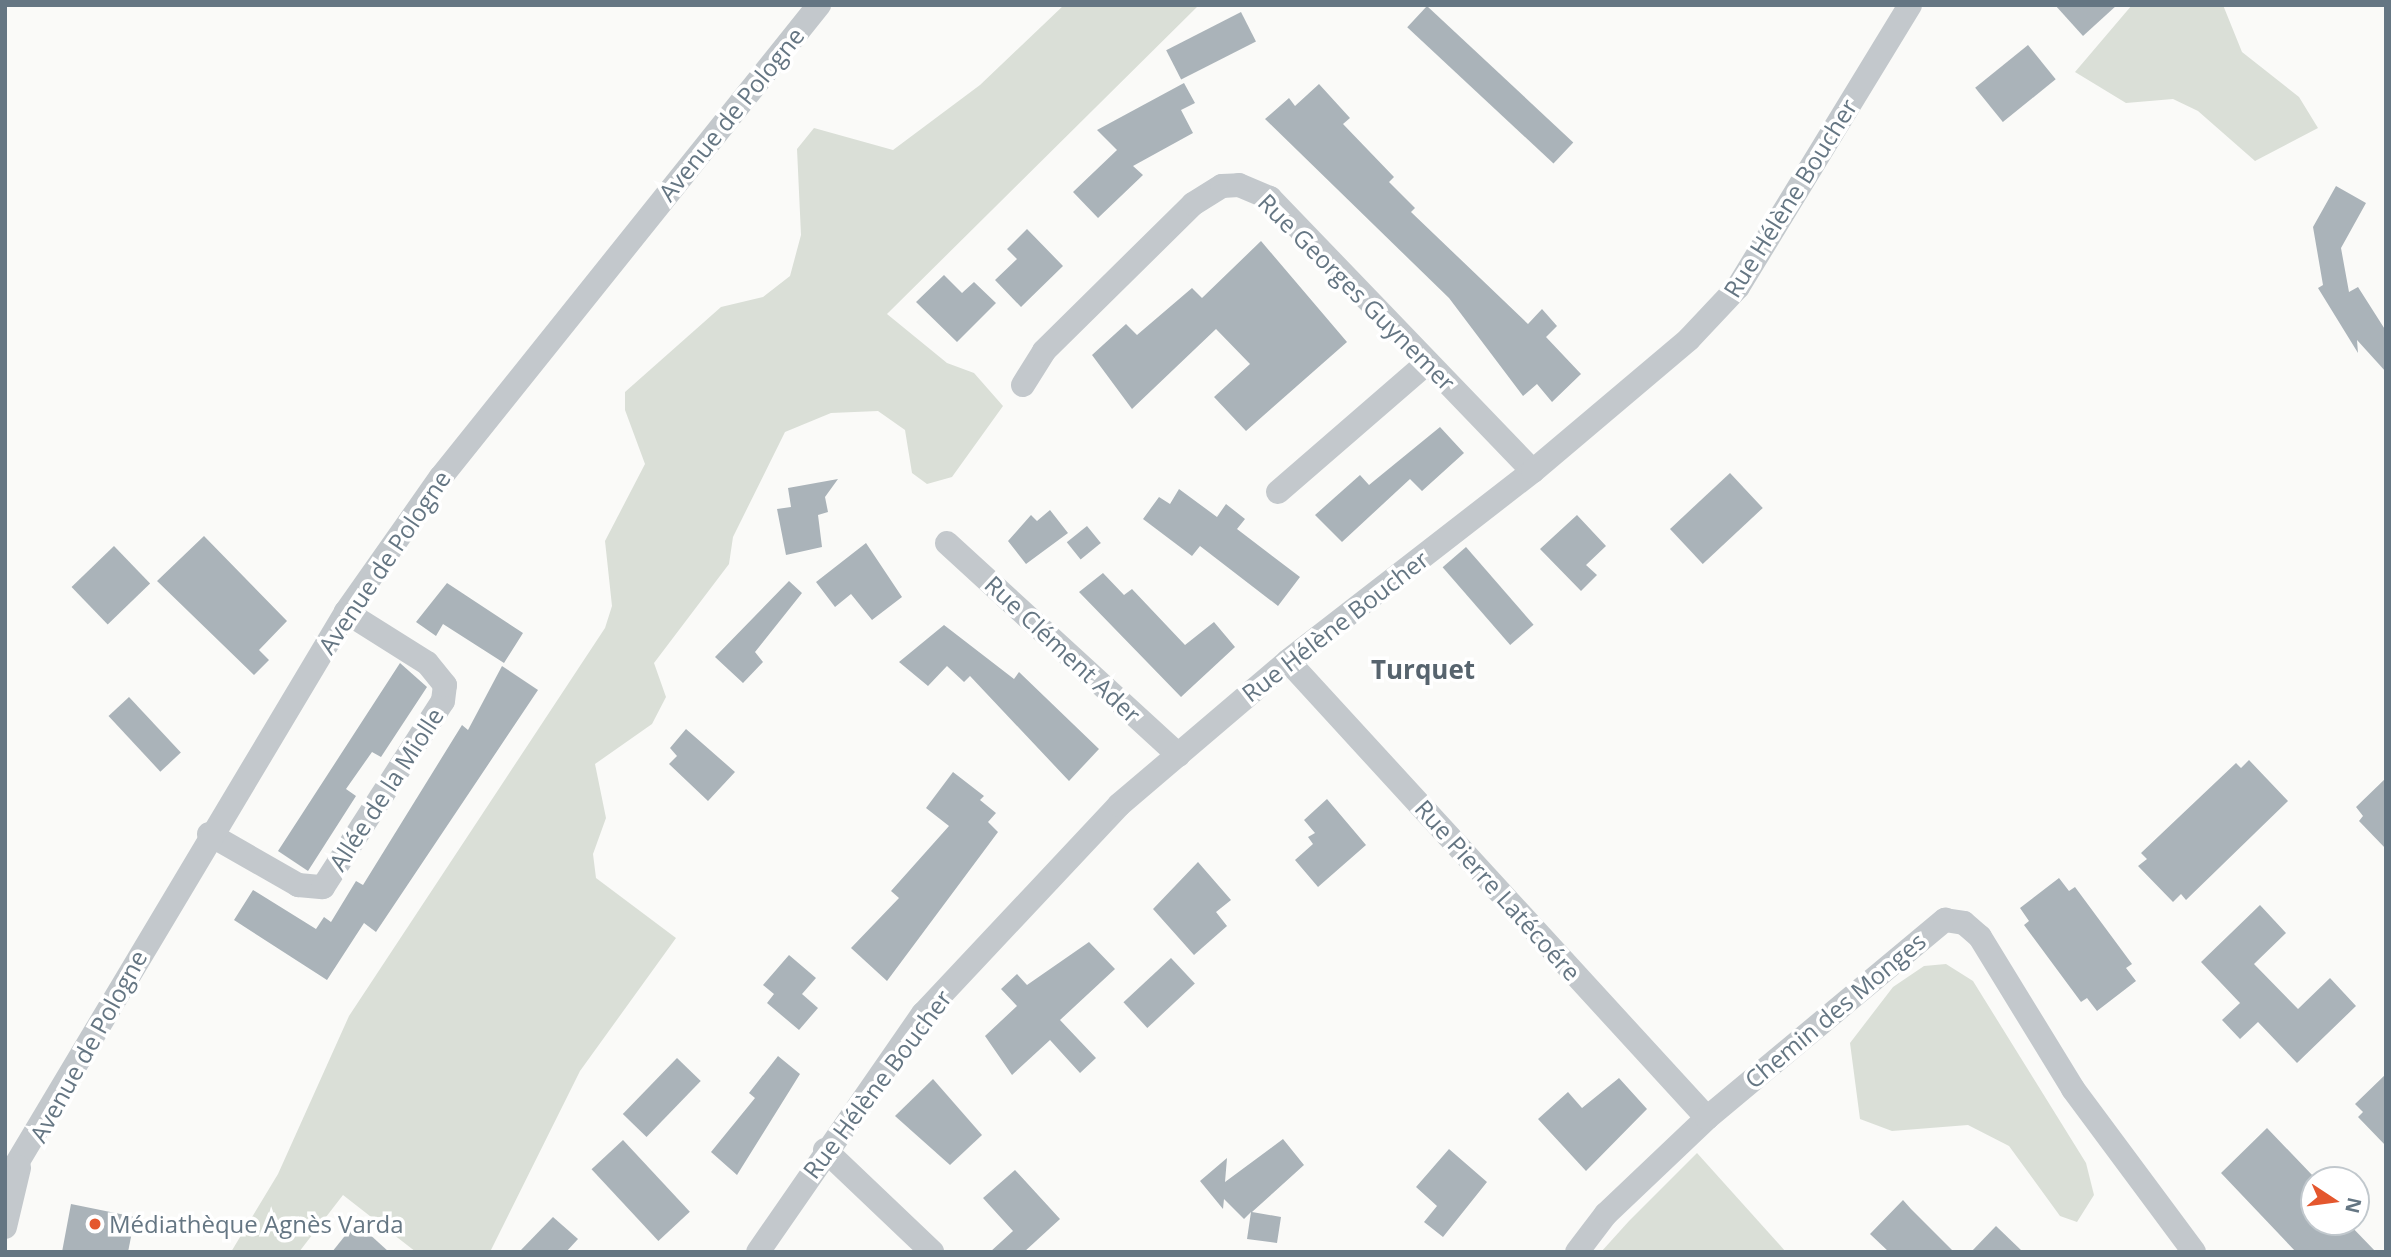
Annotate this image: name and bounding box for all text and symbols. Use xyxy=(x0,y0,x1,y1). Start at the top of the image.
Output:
street label: Avenue de Pologne xyxy=(652,21,810,207)
street label: Rue Hélène Boucher xyxy=(1717,93,1863,303)
street label: Rue Georges Guynemer xyxy=(1253,188,1461,396)
street label: Avenue de Pologne xyxy=(312,465,456,659)
street label: Rue Hélène Boucher xyxy=(1236,544,1434,708)
street label: Rue Clément Ader xyxy=(979,570,1147,728)
district label: Turquet xyxy=(1371,654,1475,686)
street label: Allée de la Miolle xyxy=(323,702,449,876)
street label: Rue Pierre Latécoére xyxy=(1409,794,1587,986)
street label: Chemin des Monges xyxy=(1739,926,1931,1094)
street label: Avenue de Pologne xyxy=(23,945,153,1147)
street label: Rue Hélène Boucher xyxy=(797,984,957,1184)
north arrow xyxy=(2300,1166,2370,1236)
text: N xyxy=(2339,1195,2368,1216)
place label: Médiathèque Agnès Varda xyxy=(109,1210,404,1238)
marker: Médiathèque Agnès Varda xyxy=(87,1216,103,1232)

